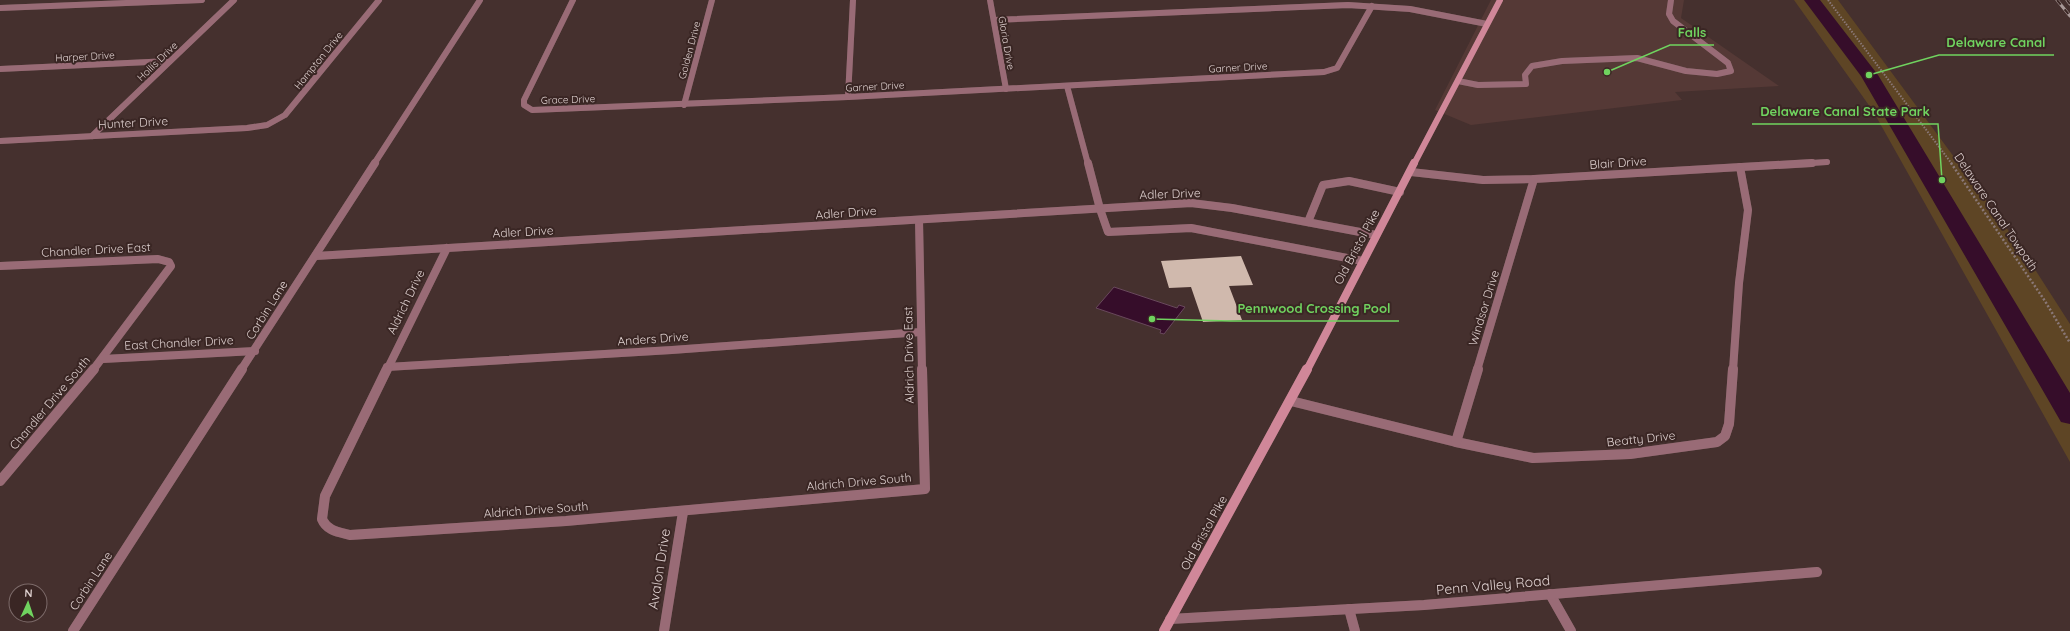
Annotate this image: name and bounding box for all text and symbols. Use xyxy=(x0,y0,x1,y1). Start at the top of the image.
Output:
street label: Gloria Drive xyxy=(995,15,1018,71)
street label: Golden Drive xyxy=(676,19,704,81)
callout: Falls xyxy=(1670,20,1714,45)
text: Falls xyxy=(1678,24,1706,40)
street label: Hampton Drive xyxy=(291,29,346,92)
callout: Delaware Canal xyxy=(1939,30,2054,55)
text: Delaware Canal xyxy=(1946,34,2046,50)
street label: Hollis Drive xyxy=(134,39,181,84)
street label: Harper Drive xyxy=(55,48,115,65)
street label: Garner Drive xyxy=(1208,59,1268,76)
street label: Garner Drive xyxy=(845,78,905,95)
street label: Grace Drive xyxy=(541,92,596,107)
callout: Delaware Canal State Park xyxy=(1752,99,1938,124)
text: Delaware Canal State Park xyxy=(1760,103,1930,119)
street label: Hunter Drive xyxy=(98,113,169,132)
street label: Delaware Canal Towpath xyxy=(1951,150,2042,274)
street label: Blair Drive xyxy=(1589,153,1647,172)
street label: Adler Drive xyxy=(1139,185,1201,202)
street label: Adler Drive xyxy=(815,203,877,222)
street label: Old Bristol Pike xyxy=(1330,206,1383,287)
street label: Adler Drive xyxy=(492,222,554,241)
street label: Chandler Drive East xyxy=(41,239,151,260)
street label: Aldrich Drive xyxy=(383,267,428,337)
street label: Windsor Drive xyxy=(1465,268,1502,347)
street label: Corbin Lane xyxy=(242,277,291,342)
callout: Pennwood Crossing Pool xyxy=(1230,296,1399,321)
text: Pennwood Crossing Pool xyxy=(1237,300,1391,316)
street label: Aldrich Drive East xyxy=(900,306,917,404)
street label: Anders Drive xyxy=(617,329,689,348)
street label: East Chandler Drive xyxy=(124,332,234,353)
street label: Chandler Drive South xyxy=(6,353,93,452)
street label: Beatty Drive xyxy=(1606,427,1676,450)
street label: Aldrich Drive South xyxy=(806,469,912,494)
street label: Old Bristol Pike xyxy=(1177,493,1230,573)
street label: Aldrich Drive South xyxy=(483,498,589,521)
street label: Avalon Drive xyxy=(644,527,674,611)
street label: Corbin Lane xyxy=(66,548,115,613)
street label: Penn Valley Road xyxy=(1435,571,1551,599)
north arrow xyxy=(8,583,48,623)
text: N xyxy=(24,586,33,600)

